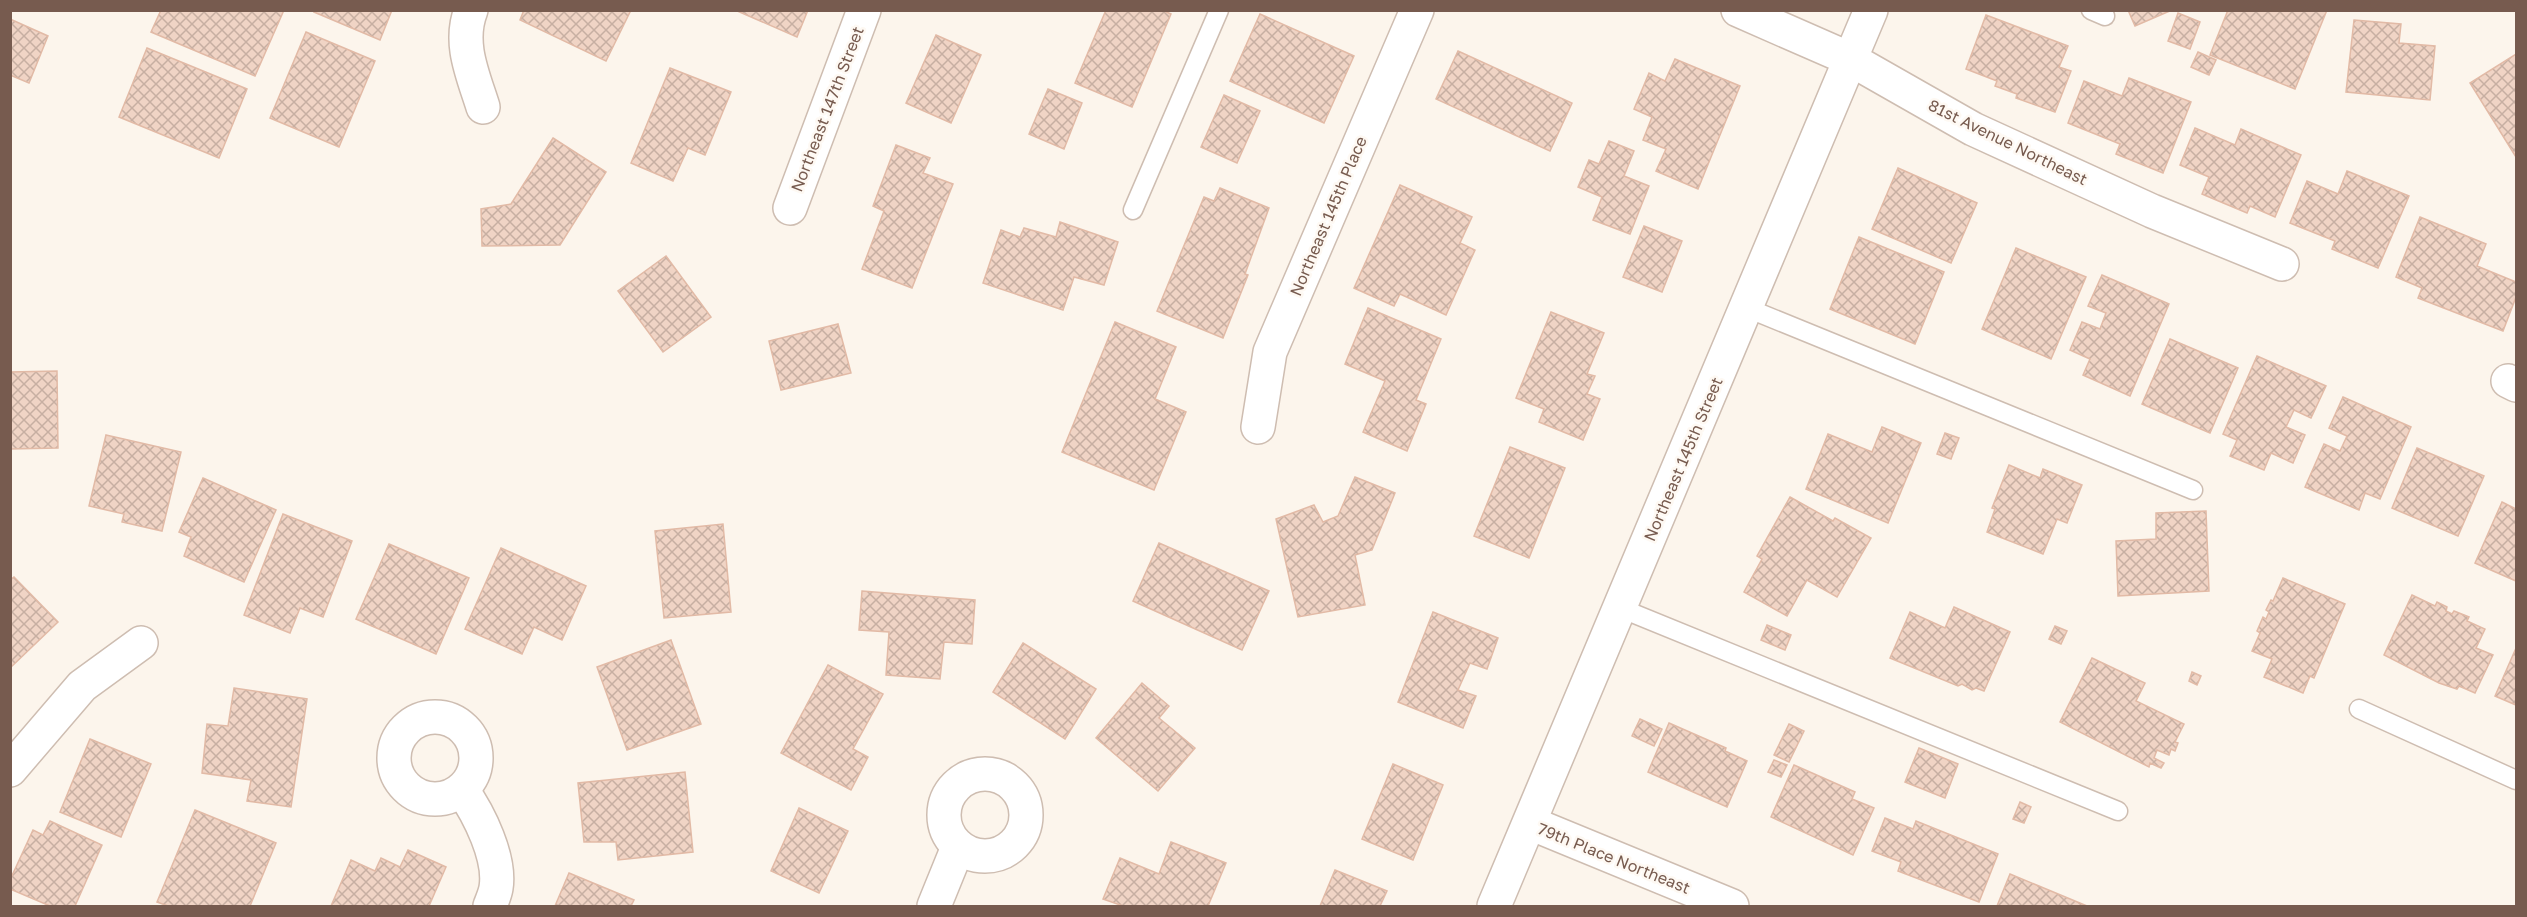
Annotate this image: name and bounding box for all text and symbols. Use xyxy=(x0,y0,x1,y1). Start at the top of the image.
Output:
street label: Northeast 147th Street xyxy=(786,24,868,194)
street label: 81st Avenue Northeast xyxy=(1925,95,2091,189)
street label: Northeast 145th Place xyxy=(1285,133,1371,299)
street label: Northeast 145th Street xyxy=(1639,374,1727,544)
street label: 79th Place Northeast xyxy=(1535,818,1693,898)

